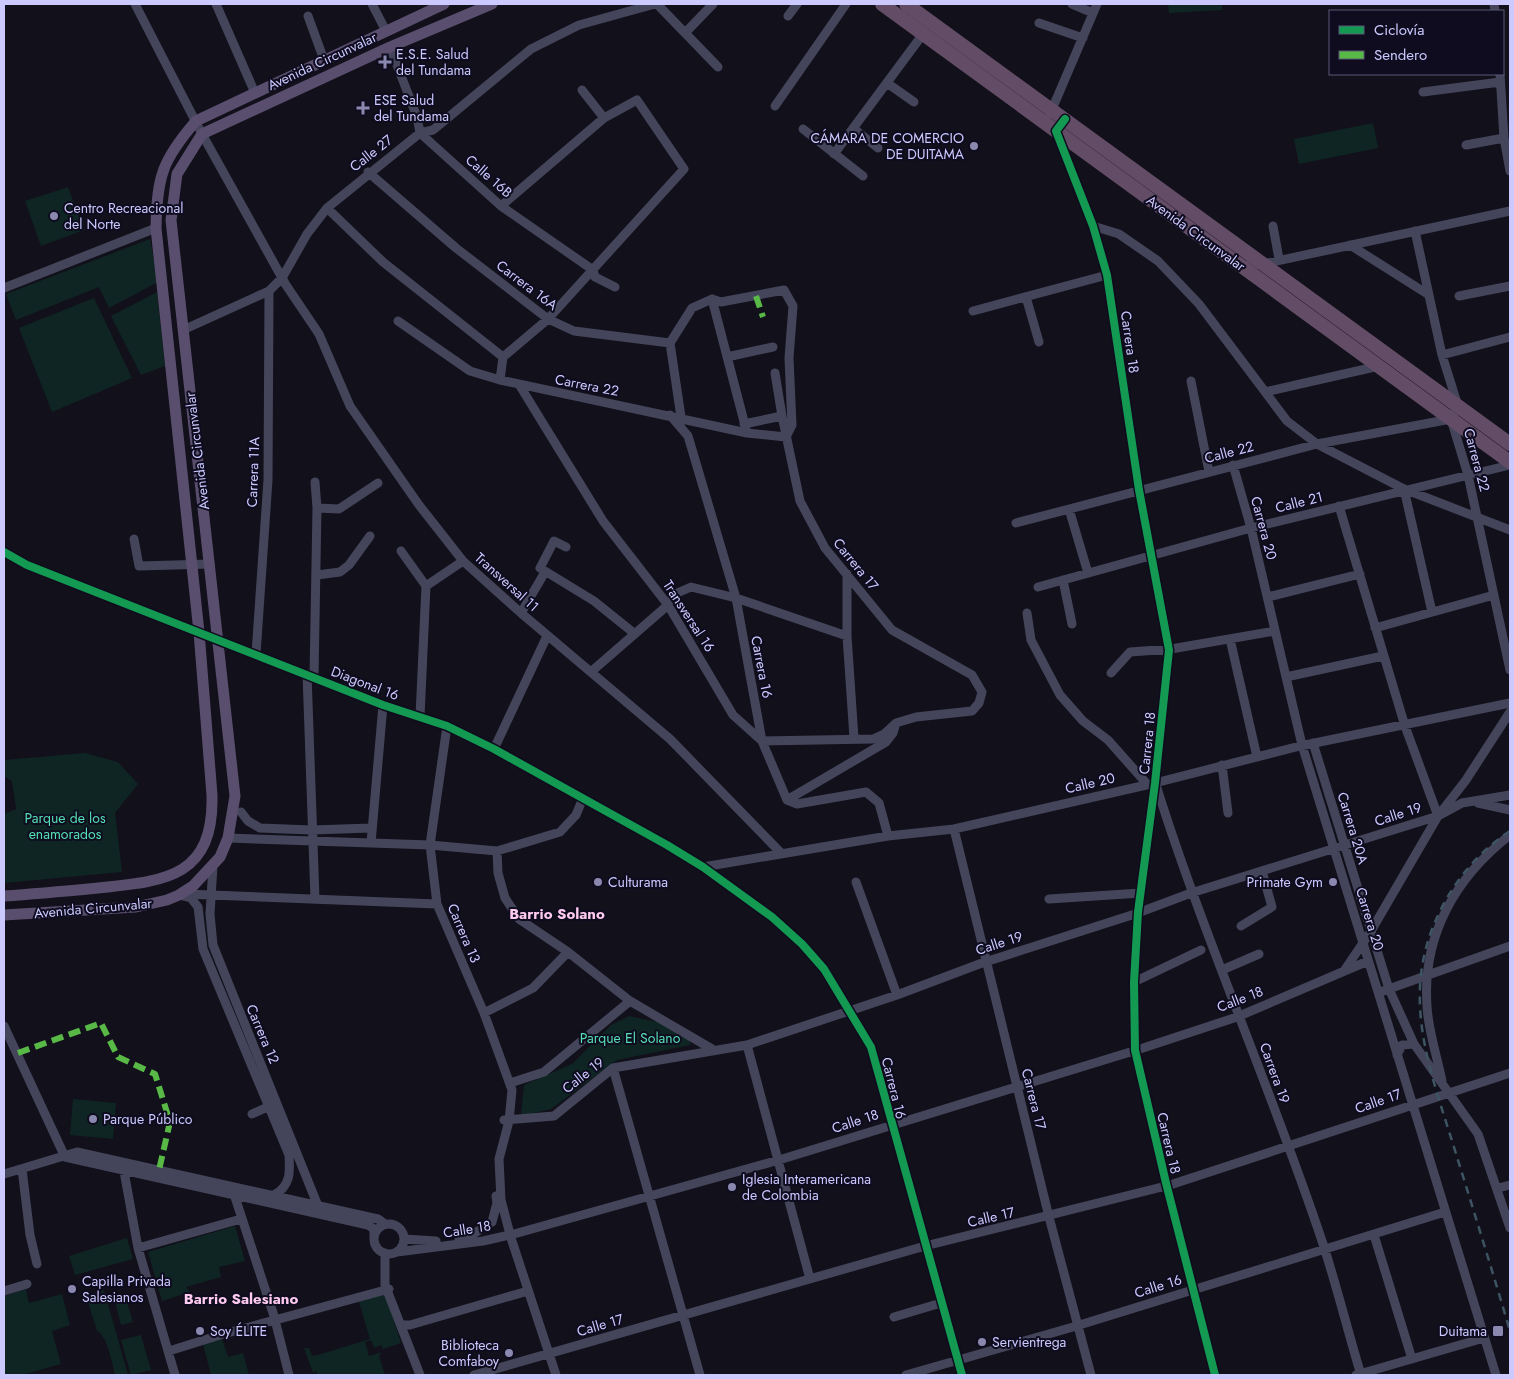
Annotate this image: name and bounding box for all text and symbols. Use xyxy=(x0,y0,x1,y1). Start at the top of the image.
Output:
legend xyxy=(1329,10,1504,75)
text: Ciclovía xyxy=(1374,19,1424,41)
street label: Avenida Circunvalar xyxy=(264,27,380,95)
place label: E.S.E. Salud del Tundama xyxy=(396,44,471,80)
text: Sendero xyxy=(1374,44,1427,66)
marker: E.S.E. Salud del Tundama xyxy=(378,55,392,69)
place label: ESE Salud del Tundama xyxy=(374,90,449,126)
marker: ESE Salud del Tundama xyxy=(356,101,370,115)
place label: CÁMARA DE COMERCIO DE DUITAMA xyxy=(810,128,965,164)
street label: Calle 27 xyxy=(345,129,397,176)
marker: CÁMARA DE COMERCIO DE DUITAMA xyxy=(968,140,980,152)
street label: Calle 16B xyxy=(461,150,517,202)
street label: Avenida Circunvalar xyxy=(1142,190,1250,276)
place label: Centro Recreacional del Norte xyxy=(64,198,184,234)
marker: Centro Recreacional del Norte xyxy=(48,210,60,222)
street label: Carrera 16A xyxy=(492,255,562,315)
street label: Carrera 18 xyxy=(1116,310,1144,374)
street label: Carrera 22 xyxy=(553,369,621,401)
street label: Avenida Circunvalar xyxy=(180,391,214,511)
street label: Carrera 22 xyxy=(1459,426,1495,494)
street label: Carrera 11A xyxy=(242,436,264,508)
street label: Calle 22 xyxy=(1202,436,1256,468)
street label: Calle 21 xyxy=(1273,486,1325,518)
street label: Carrera 20 xyxy=(1246,494,1282,562)
street label: Carrera 17 xyxy=(829,533,884,595)
street label: Transversal 11 xyxy=(471,548,543,616)
street label: Transversal 16 xyxy=(658,576,720,656)
street label: Carrera 16 xyxy=(746,634,778,700)
street label: Diagonal 16 xyxy=(328,661,402,705)
street label: Carrera 18 xyxy=(1134,711,1160,775)
street label: Calle 20 xyxy=(1063,768,1117,798)
street label: Carrera 20A xyxy=(1333,790,1374,867)
street label: Calle 19 xyxy=(1372,797,1424,831)
park label: Parque de los enamorados xyxy=(24,808,106,844)
place label: Culturama xyxy=(608,872,668,892)
place label: Primate Gym xyxy=(1247,872,1323,892)
marker: Culturama xyxy=(592,876,604,888)
marker: Primate Gym xyxy=(1327,876,1339,888)
street label: Carrera 20 xyxy=(1351,885,1389,953)
street label: Avenida Circunvalar xyxy=(33,893,153,923)
street label: Carrera 13 xyxy=(443,900,486,966)
district label: Barrio Solano xyxy=(509,903,605,925)
street label: Calle 19 xyxy=(973,926,1025,960)
street label: Calle 18 xyxy=(1214,981,1266,1017)
street label: Carrera 12 xyxy=(241,1001,285,1067)
park label: Parque El Solano xyxy=(580,1028,681,1048)
street label: Carrera 19 xyxy=(1255,1040,1295,1106)
street label: Calle 19 xyxy=(558,1052,608,1098)
street label: Carrera 16 xyxy=(877,1055,911,1121)
street label: Carrera 17 xyxy=(1017,1066,1051,1132)
street label: Calle 17 xyxy=(1352,1084,1404,1118)
street label: Calle 18 xyxy=(829,1104,881,1138)
place label: Parque Público xyxy=(103,1109,193,1129)
street label: Carrera 18 xyxy=(1152,1110,1186,1176)
marker: Parque Público xyxy=(87,1113,99,1125)
place label: Iglesia Interamericana de Colombia xyxy=(742,1169,871,1205)
marker: Iglesia Interamericana de Colombia xyxy=(726,1181,738,1193)
street label: Calle 17 xyxy=(965,1202,1017,1232)
street label: Calle 18 xyxy=(442,1215,492,1243)
street label: Calle 16 xyxy=(1132,1269,1184,1303)
place label: Capilla Privada Salesianos xyxy=(82,1271,171,1307)
marker: Capilla Privada Salesianos xyxy=(66,1283,78,1295)
district label: Barrio Salesiano xyxy=(184,1288,298,1310)
street label: Calle 17 xyxy=(574,1309,626,1341)
place label: Soy ÉLITE xyxy=(210,1321,267,1341)
place label: Duitama xyxy=(1439,1321,1487,1341)
marker: Duitama xyxy=(1491,1324,1505,1338)
marker: Soy ÉLITE xyxy=(194,1325,206,1337)
place label: Servientrega xyxy=(992,1332,1066,1352)
place label: Biblioteca Comfaboy xyxy=(439,1335,500,1371)
marker: Servientrega xyxy=(976,1336,988,1348)
marker: Biblioteca Comfaboy xyxy=(503,1347,515,1359)

